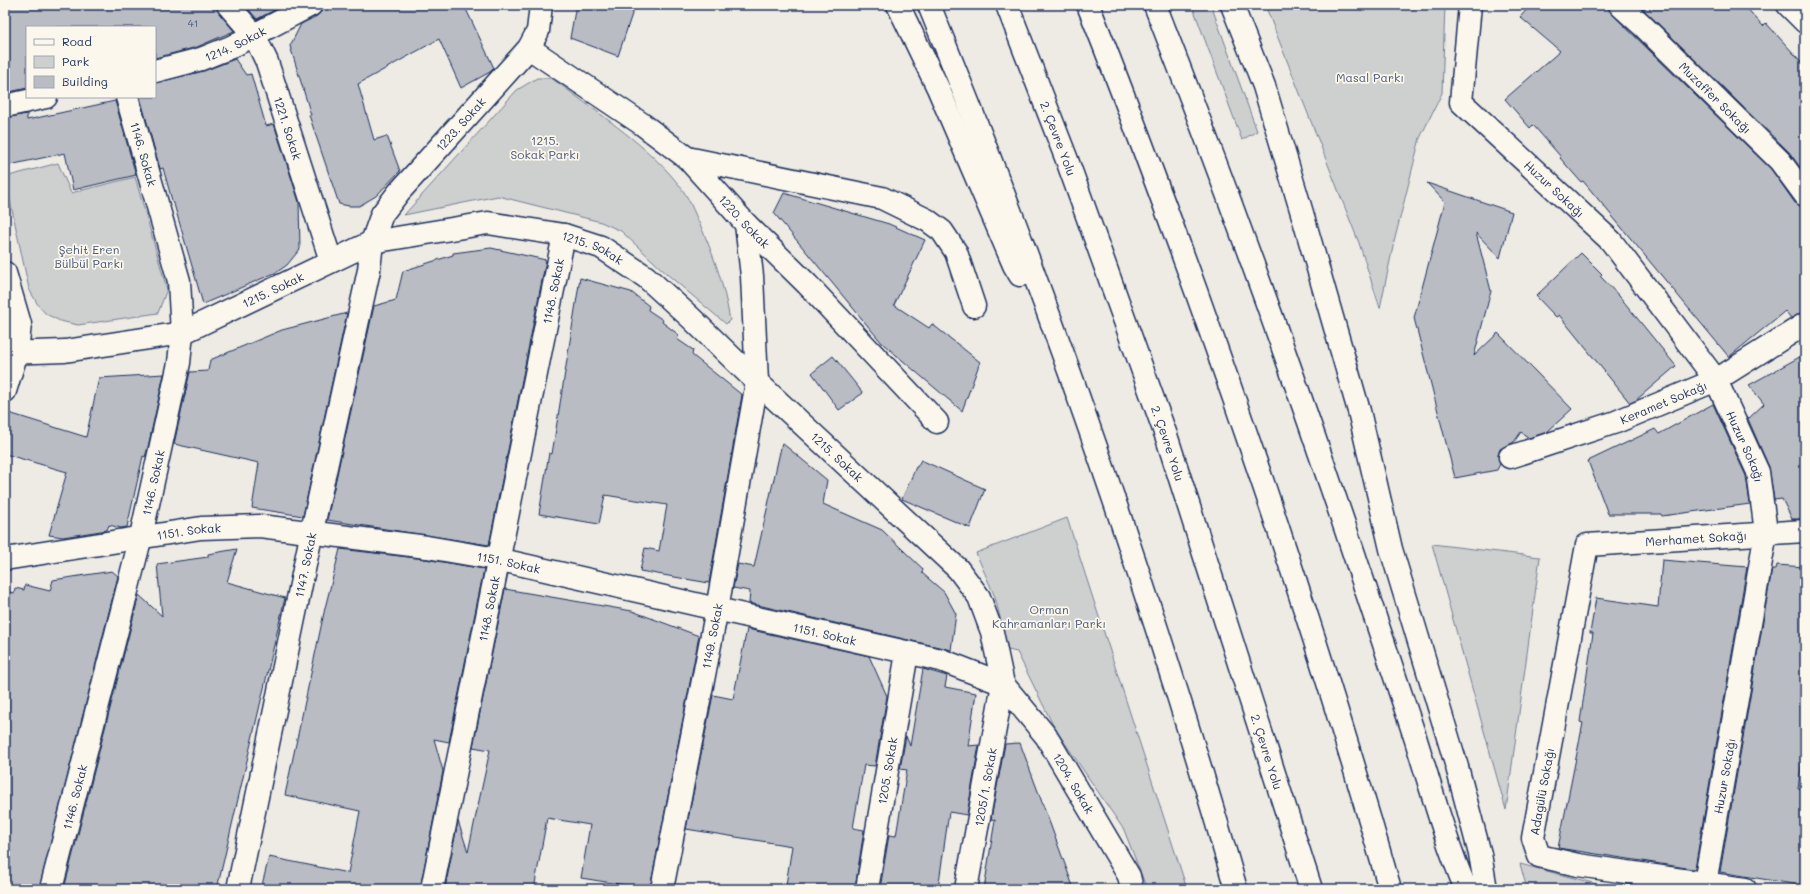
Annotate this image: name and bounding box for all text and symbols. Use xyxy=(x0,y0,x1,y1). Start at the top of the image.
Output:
house number: 41 xyxy=(188,16,198,30)
street label: 1214. Sokak xyxy=(202,22,269,65)
legend xyxy=(26,26,156,98)
text: Road xyxy=(62,33,92,49)
text: Park xyxy=(62,53,89,69)
street label: Muzaffer Sokağı xyxy=(1676,58,1755,137)
park label: Masal Parkı xyxy=(1336,69,1404,85)
text: Building xyxy=(62,73,108,89)
street label: 1221. Sokak xyxy=(271,94,306,162)
street label: 1223. Sokak xyxy=(432,94,489,154)
street label: 2. Çevre Yolu xyxy=(1037,99,1080,178)
street label: 1146. Sokak xyxy=(127,120,161,188)
park label: 1215. Sokak Parkı xyxy=(511,132,579,162)
street label: Huzur Sokağı xyxy=(1521,157,1588,221)
street label: 1220. Sokak xyxy=(715,191,774,251)
street label: 1215. Sokak xyxy=(560,227,627,268)
park label: Şehit Eren Bülbül Parkı xyxy=(54,241,124,271)
street label: 1148. Sokak xyxy=(538,257,567,325)
street label: 1215. Sokak xyxy=(240,268,306,311)
street label: Keramet Sokağı xyxy=(1617,377,1709,427)
street label: 2. Çevre Yolu xyxy=(1148,403,1188,483)
street label: Huzur Sokağı xyxy=(1723,408,1767,483)
street label: 1215. Sokak xyxy=(808,428,867,485)
street label: 1146. Sokak xyxy=(138,448,168,517)
street label: 1151. Sokak xyxy=(156,519,221,543)
street label: Merhamet Sokağı xyxy=(1645,527,1748,549)
street label: 1147. Sokak xyxy=(290,531,320,599)
street label: 1151. Sokak xyxy=(476,548,542,577)
street label: 1148. Sokak xyxy=(474,574,503,643)
park label: Orman Kahramanları Parkı xyxy=(992,601,1106,631)
street label: 1149. Sokak xyxy=(697,602,726,670)
street label: 1151. Sokak xyxy=(792,619,858,649)
street label: 2. Çevre Yolu xyxy=(1248,712,1287,792)
street label: 1205. Sokak xyxy=(873,736,901,806)
street label: Huzur Sokağı xyxy=(1709,737,1739,815)
street label: 1205/1. Sokak xyxy=(970,746,1000,828)
street label: Adagülü Sokağı xyxy=(1526,746,1557,837)
street label: 1204. Sokak xyxy=(1050,750,1098,817)
street label: 1146. Sokak xyxy=(58,763,90,831)

